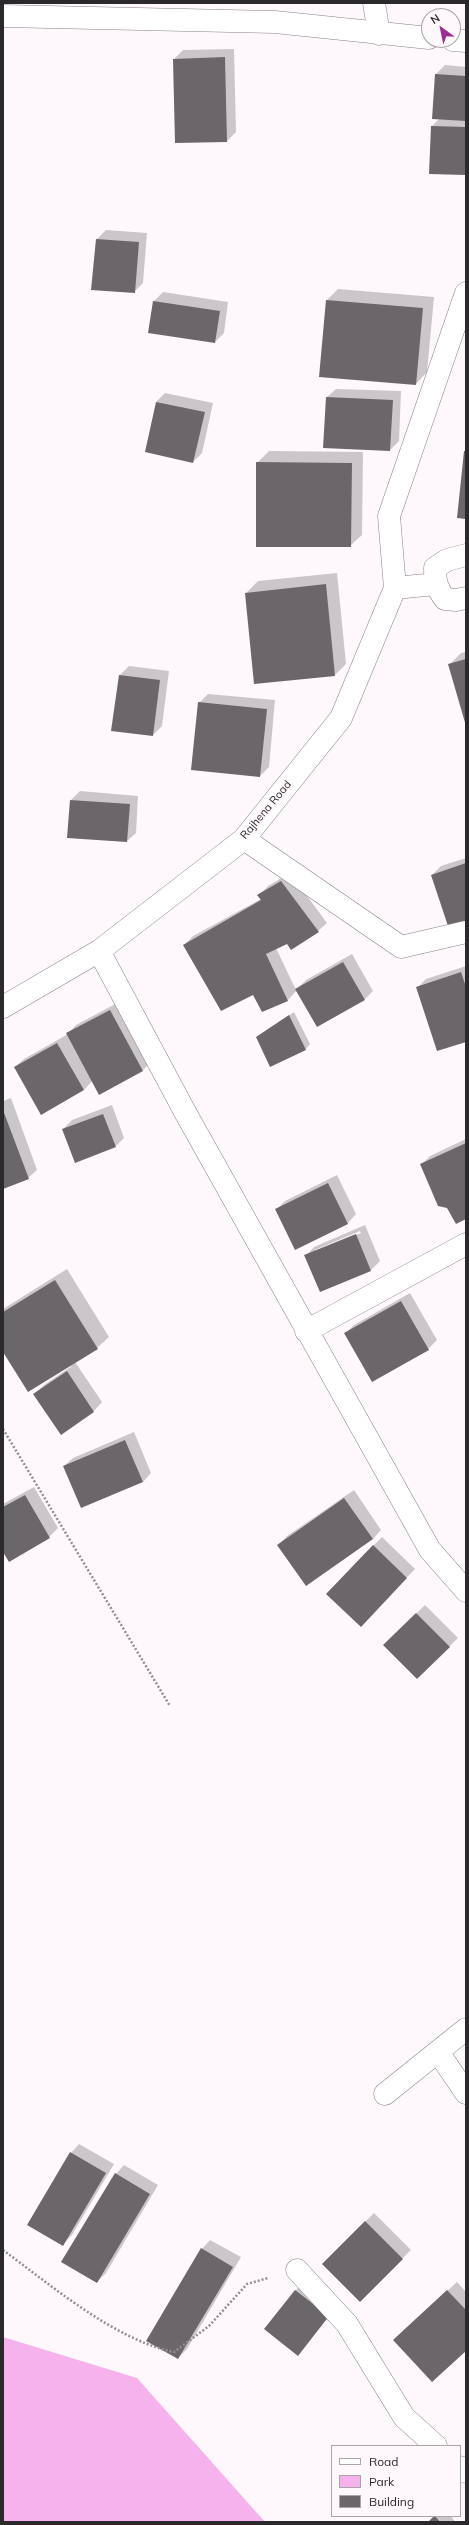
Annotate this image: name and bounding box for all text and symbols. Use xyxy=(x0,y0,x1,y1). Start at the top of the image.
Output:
north arrow xyxy=(421,8,461,48)
text: N xyxy=(428,11,442,27)
street label: Rajhena Road xyxy=(238,778,294,842)
legend xyxy=(331,2445,461,2517)
text: Road xyxy=(369,2454,398,2469)
text: Park xyxy=(369,2474,394,2489)
text: Building xyxy=(369,2494,414,2509)

